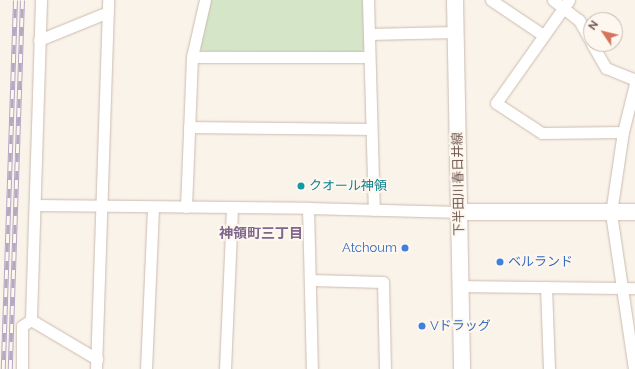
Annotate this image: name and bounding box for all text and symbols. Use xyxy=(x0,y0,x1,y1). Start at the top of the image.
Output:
north arrow xyxy=(583,12,623,52)
text: N xyxy=(586,18,601,33)
street label: 下半田川春日井線 xyxy=(450,132,468,236)
place label: クオール神領 xyxy=(309,178,387,194)
marker: クオール神領 xyxy=(296,181,306,191)
district label: 神領町三丁目 xyxy=(219,225,303,241)
place label: Atchoum xyxy=(342,240,397,256)
marker: Atchoum xyxy=(400,243,410,253)
place label: ベルランド xyxy=(508,254,573,270)
marker: ベルランド xyxy=(495,257,505,267)
place label: Vドラッグ xyxy=(430,318,491,334)
marker: Vドラッグ xyxy=(417,321,427,331)

